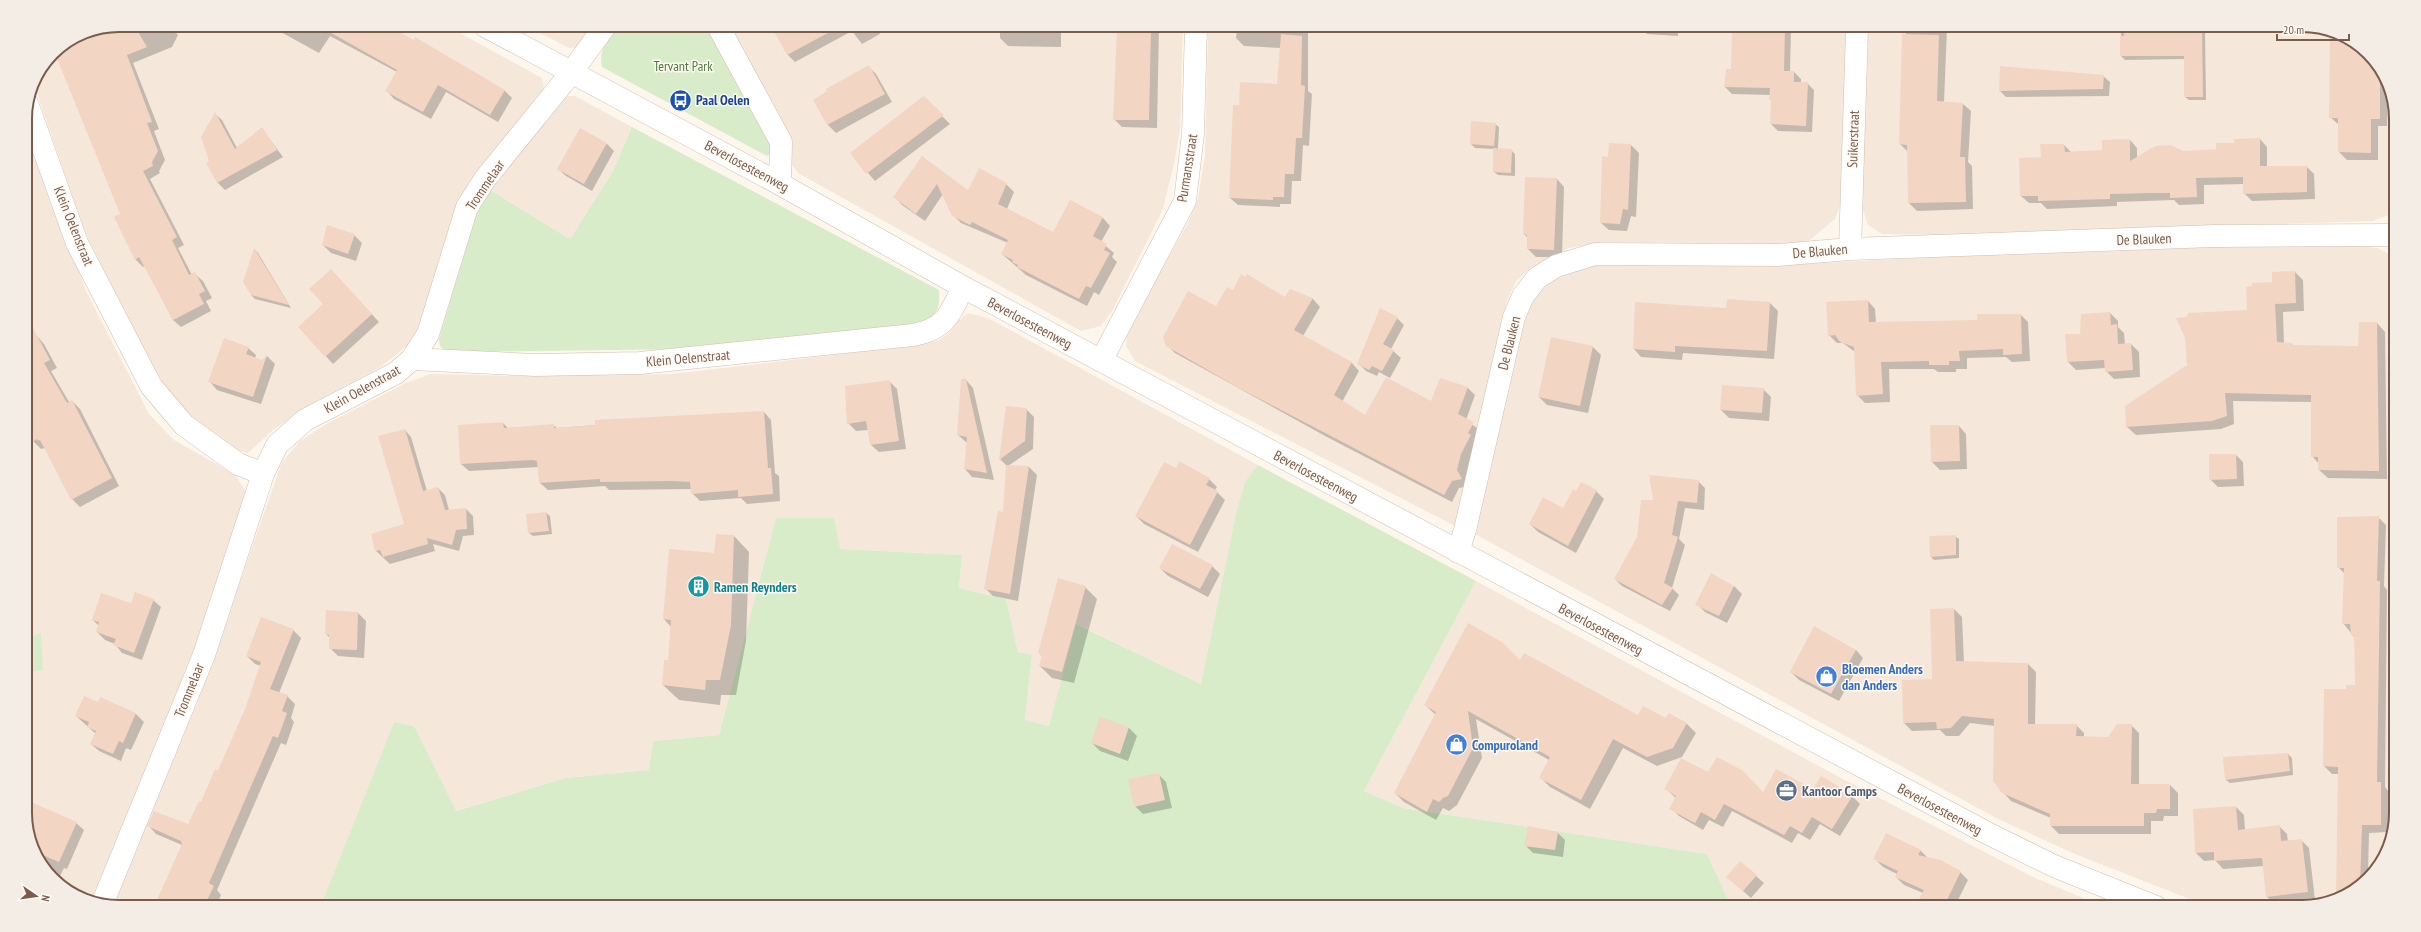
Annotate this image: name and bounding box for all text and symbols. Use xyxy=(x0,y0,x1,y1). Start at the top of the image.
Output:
scale bar xyxy=(2277,16,2349,42)
text: 20 m xyxy=(2283,22,2304,37)
park label: Tervant Park xyxy=(653,57,713,75)
bus stop icon: Paal Oelen xyxy=(667,87,693,113)
place label: Paal Oelen xyxy=(696,91,749,109)
street label: Suikerstraat xyxy=(1843,110,1863,168)
street label: Purmansstraat xyxy=(1173,132,1201,203)
street label: Beverlosesteenweg xyxy=(702,136,792,196)
street label: Trommelaar xyxy=(462,156,509,214)
street label: Klein Oelenstraat xyxy=(50,184,98,269)
street label: De Blauken xyxy=(2116,229,2172,249)
street label: De Blauken xyxy=(1792,240,1848,262)
street label: Beverlosesteenweg xyxy=(985,293,1075,353)
street label: De Blauken xyxy=(1494,314,1524,372)
street label: Klein Oelenstraat xyxy=(645,345,731,371)
street label: Klein Oelenstraat xyxy=(321,361,403,417)
street label: Beverlosesteenweg xyxy=(1271,446,1361,506)
building icon: Ramen Reynders xyxy=(686,574,712,600)
place label: Ramen Reynders xyxy=(714,578,797,596)
street label: Beverlosesteenweg xyxy=(1556,599,1646,659)
street label: Trommelaar xyxy=(170,660,208,720)
place label: Bloemen Anders dan Anders xyxy=(1842,660,1923,694)
shop icon: Bloemen Anders dan Anders xyxy=(1813,664,1839,690)
shop icon: Compuroland xyxy=(1443,732,1469,758)
place label: Compuroland xyxy=(1472,736,1538,754)
office icon: Kantoor Camps xyxy=(1773,778,1799,804)
street label: Beverlosesteenweg xyxy=(1895,779,1985,839)
place label: Kantoor Camps xyxy=(1802,782,1877,800)
north arrow xyxy=(16,876,56,916)
text: N xyxy=(38,894,53,903)

